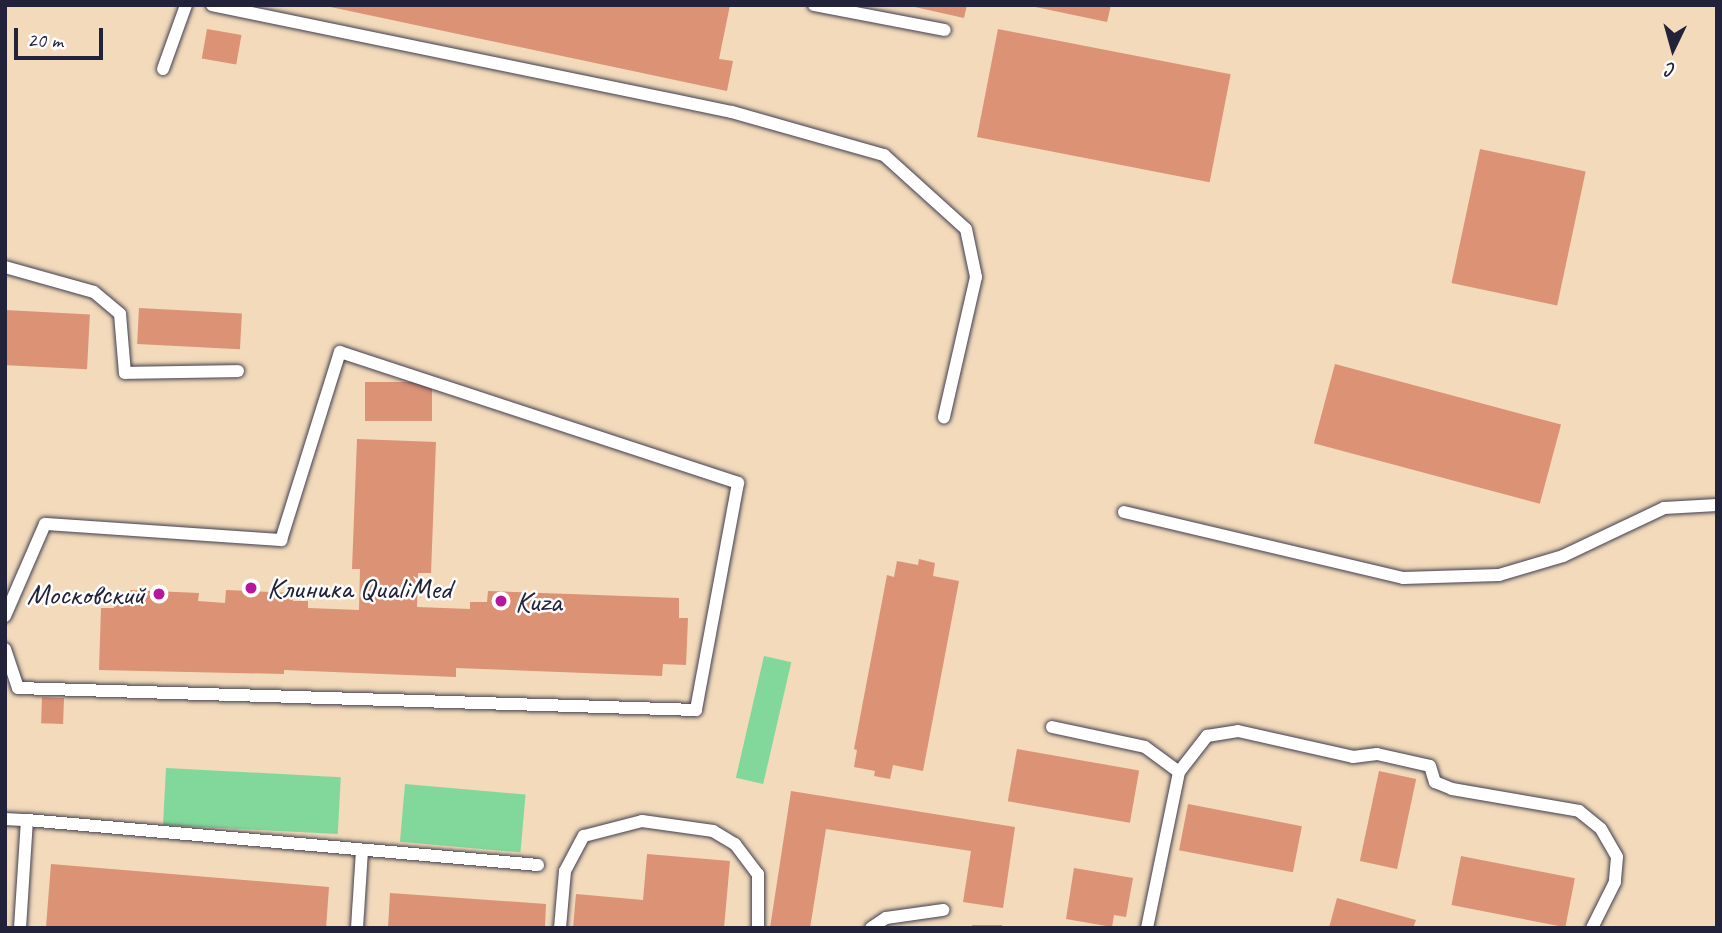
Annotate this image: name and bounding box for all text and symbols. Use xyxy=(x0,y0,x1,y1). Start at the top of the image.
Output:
scale bar xyxy=(18,14,107,58)
north arrow xyxy=(1638,14,1708,84)
text: 20 m xyxy=(27,27,63,53)
text: С xyxy=(1665,58,1677,82)
place label: Клиника QualiMed xyxy=(267,570,452,606)
place label: Московский xyxy=(27,576,145,612)
marker: Клиника QualiMed xyxy=(241,578,261,598)
place label: Kuza xyxy=(515,583,562,619)
marker: Московский xyxy=(151,586,167,602)
marker: Kuza xyxy=(493,593,509,609)

